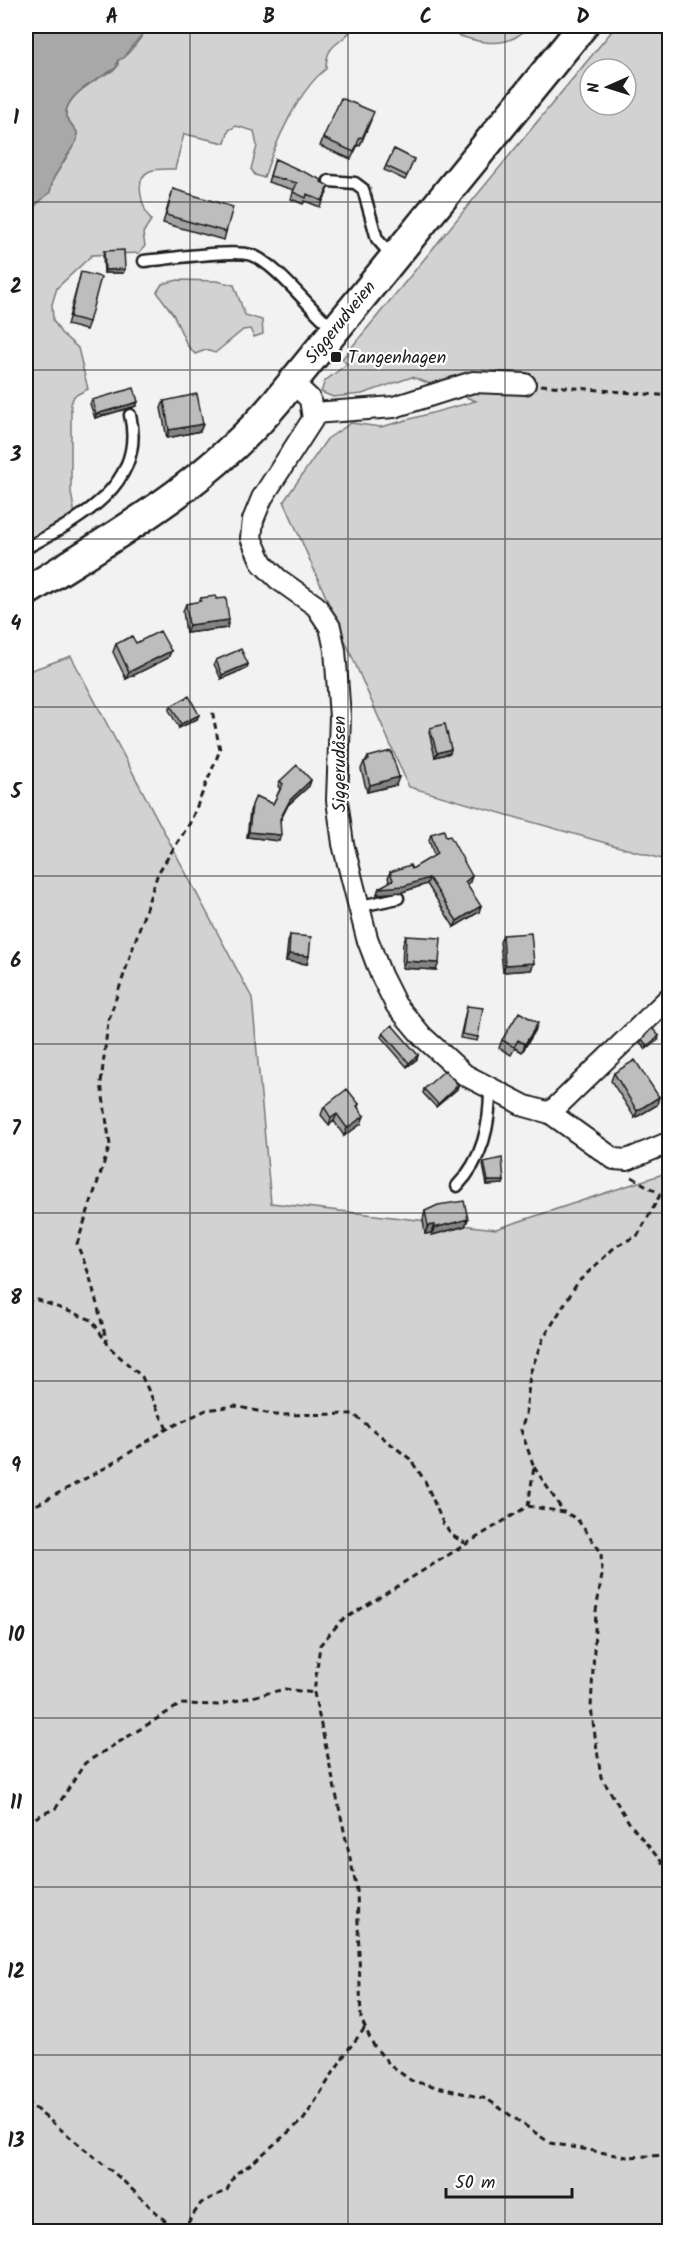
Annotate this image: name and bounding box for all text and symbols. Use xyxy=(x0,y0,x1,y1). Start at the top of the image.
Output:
text: A xyxy=(106,2,118,34)
text: B xyxy=(263,2,275,34)
text: C xyxy=(420,2,432,34)
text: D xyxy=(576,2,590,34)
north arrow xyxy=(578,57,638,117)
text: N xyxy=(582,82,607,93)
text: 1 xyxy=(13,103,19,135)
text: 2 xyxy=(10,272,22,304)
street label: Siggerudveien xyxy=(298,275,384,371)
place label: Tangenhagen xyxy=(348,344,446,373)
marker: Tangenhagen xyxy=(329,350,343,364)
text: 3 xyxy=(10,440,22,472)
text: 4 xyxy=(11,609,22,641)
street label: Siggerudåsen xyxy=(326,716,355,812)
text: 5 xyxy=(10,777,23,809)
text: 6 xyxy=(11,946,22,978)
text: 7 xyxy=(11,1114,21,1146)
text: 8 xyxy=(10,1283,22,1315)
text: 9 xyxy=(11,1451,21,1483)
text: 10 xyxy=(8,1620,25,1652)
text: 11 xyxy=(10,1788,22,1820)
text: 12 xyxy=(7,1957,25,1989)
text: 13 xyxy=(8,2126,25,2158)
scale bar xyxy=(446,2161,572,2199)
text: 50 m xyxy=(455,2169,495,2198)

